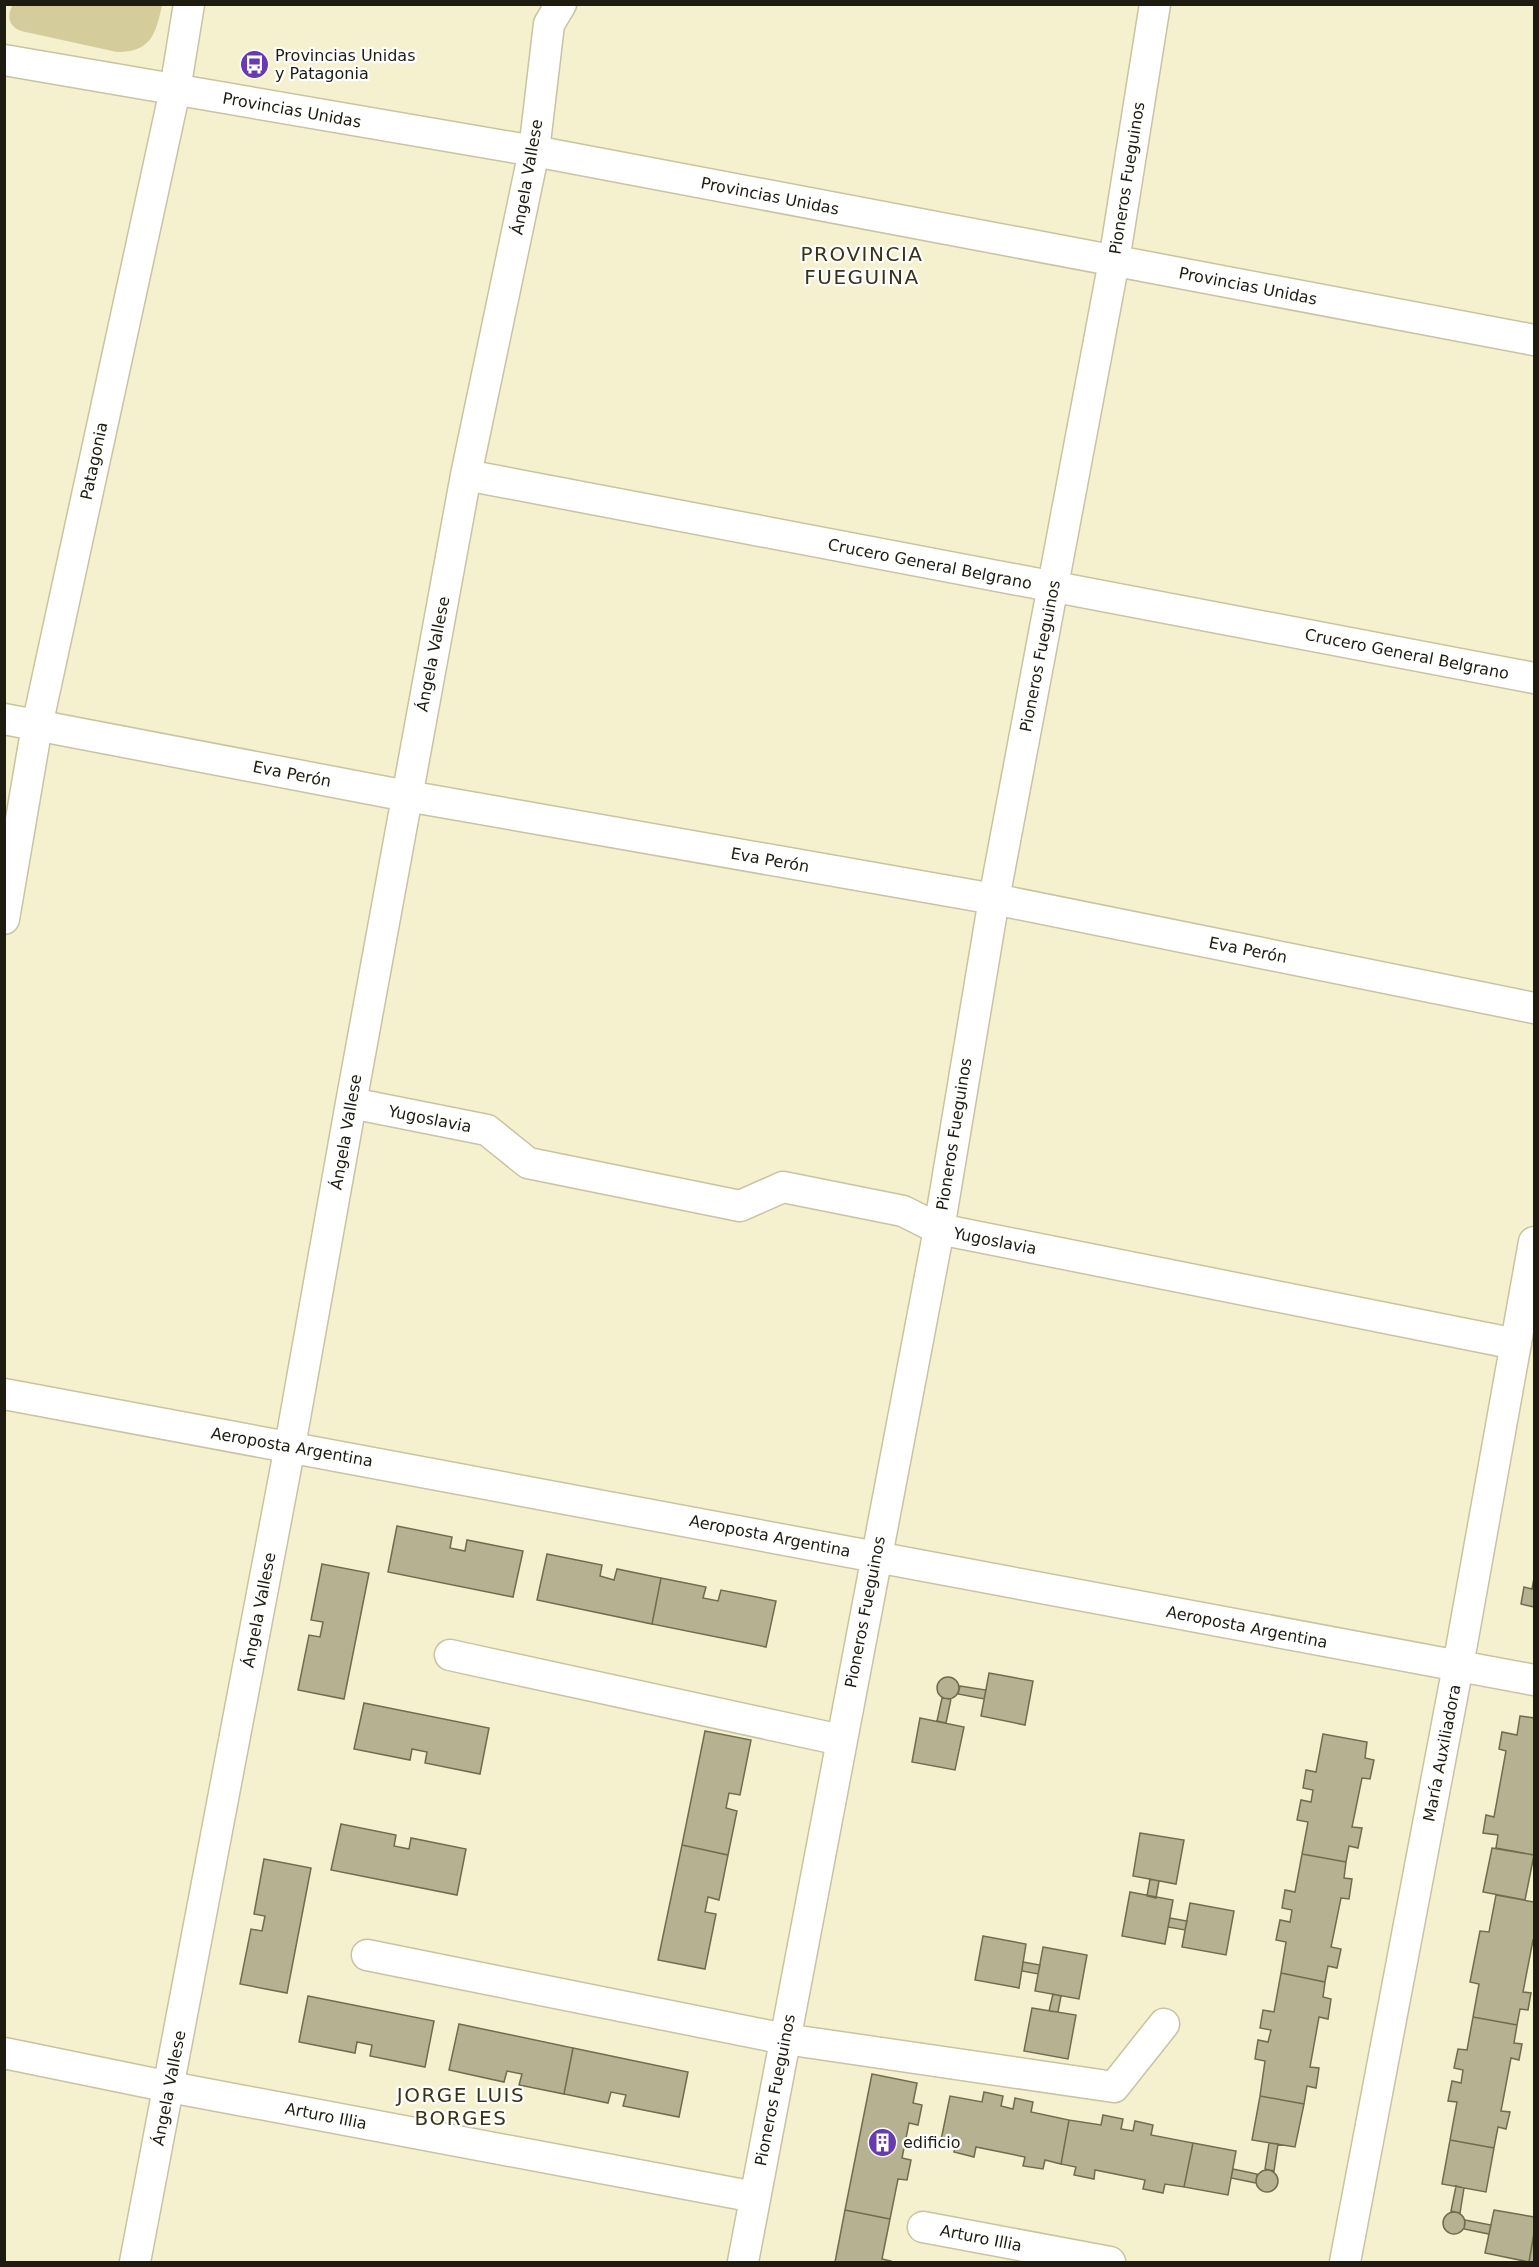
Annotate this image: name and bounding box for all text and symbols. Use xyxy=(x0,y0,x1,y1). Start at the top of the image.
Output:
place label: Provincias Unidas y Patagonia xyxy=(275,46,416,83)
bus stop icon: Provincias Unidas y Patagonia xyxy=(238,48,270,80)
street label: Provincias Unidas xyxy=(221,88,363,132)
street label: Pioneros Fueguinos xyxy=(1106,100,1148,256)
street label: Ángela Vallese xyxy=(507,118,547,236)
street label: Provincias Unidas xyxy=(699,173,841,219)
district label: PROVINCIA FUEGUINA xyxy=(801,242,923,289)
street label: Provincias Unidas xyxy=(1177,263,1319,309)
street label: Patagonia xyxy=(76,420,112,502)
street label: Crucero General Belgrano xyxy=(826,535,1034,593)
street label: Pioneros Fueguinos xyxy=(1016,578,1064,734)
street label: Ángela Vallese xyxy=(413,595,453,713)
street label: Crucero General Belgrano xyxy=(1303,625,1511,683)
street label: Eva Perón xyxy=(251,757,333,791)
street label: Eva Perón xyxy=(729,844,811,876)
street label: Eva Perón xyxy=(1207,933,1289,967)
street label: Pioneros Fueguinos xyxy=(933,1056,975,1212)
street label: Ángela Vallese xyxy=(326,1073,366,1191)
street label: Yugoslavia xyxy=(386,1101,473,1136)
street label: Yugoslavia xyxy=(951,1223,1038,1258)
street label: Aeroposta Argentina xyxy=(210,1423,374,1471)
street label: Aeroposta Argentina xyxy=(688,1511,852,1561)
street label: Pioneros Fueguinos xyxy=(841,1534,889,1690)
street label: Ángela Vallese xyxy=(239,1551,279,1669)
street label: Aeroposta Argentina xyxy=(1165,1602,1329,1652)
street label: María Auxiliadora xyxy=(1419,1683,1465,1823)
street label: Pioneros Fueguinos xyxy=(751,2012,799,2168)
street label: Ángela Vallese xyxy=(149,2029,189,2147)
district label: JORGE LUIS BORGES xyxy=(395,2083,525,2130)
street label: Arturo Illia xyxy=(283,2099,369,2133)
building icon: edificio xyxy=(866,2126,898,2158)
place label: edificio xyxy=(903,2133,961,2152)
street label: Arturo Illia xyxy=(938,2221,1024,2255)

